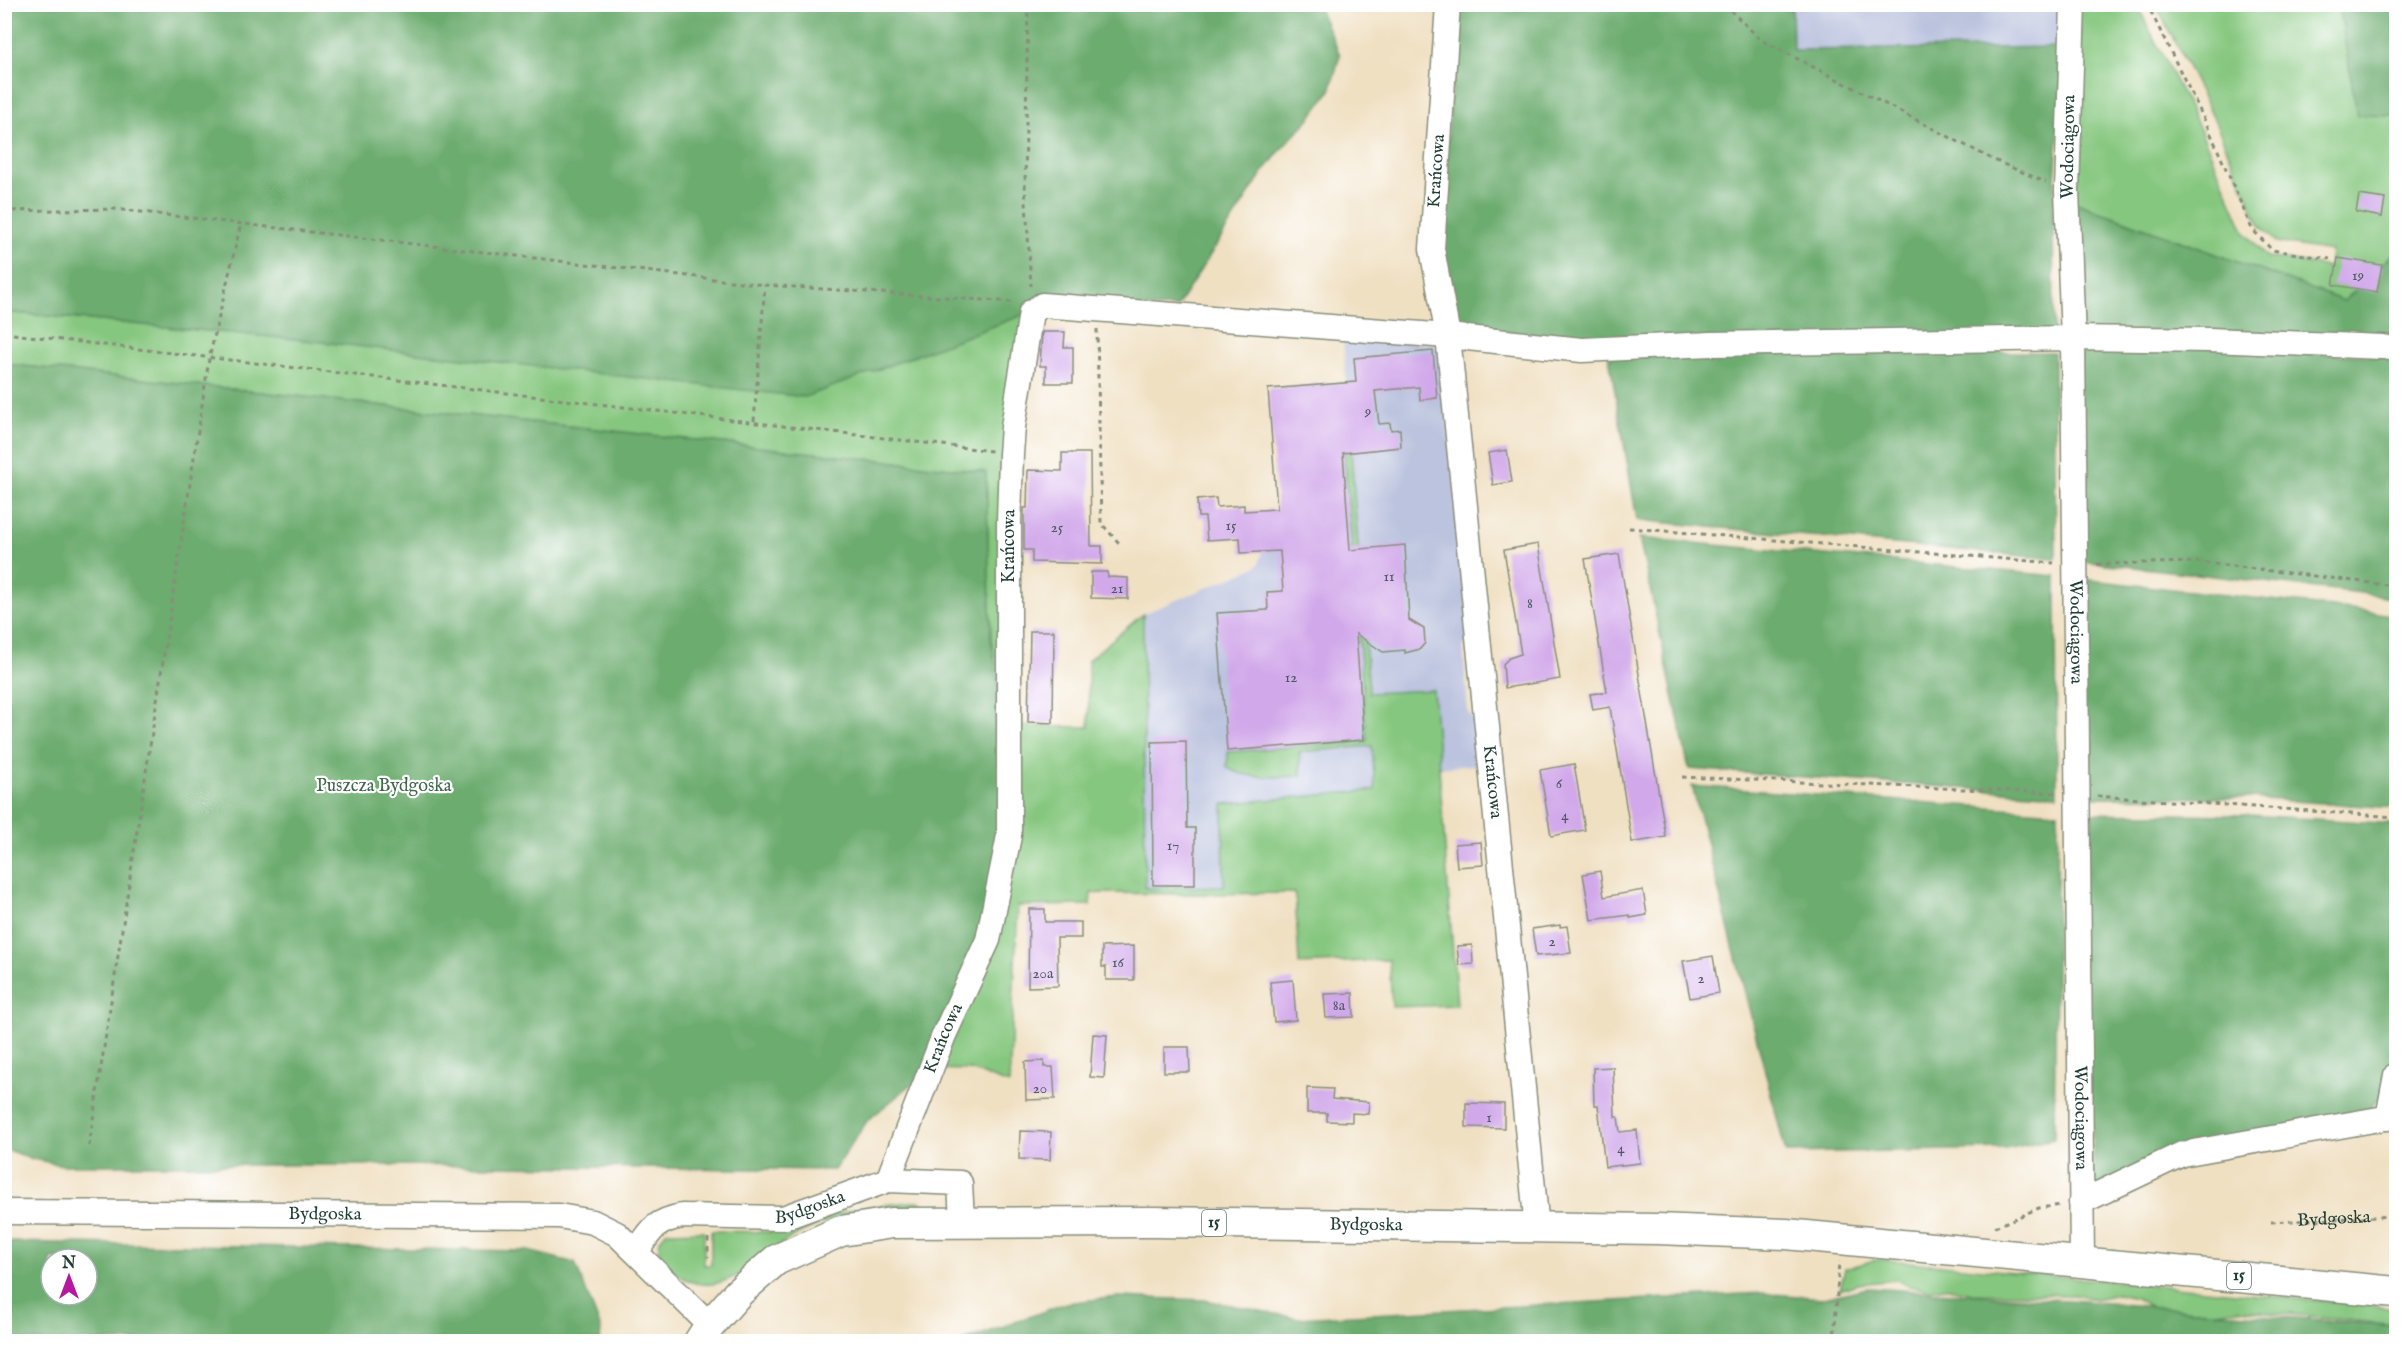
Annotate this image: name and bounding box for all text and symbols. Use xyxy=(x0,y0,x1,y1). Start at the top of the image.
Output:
street label: Wodociągowa xyxy=(2057,94,2081,199)
street label: Krańcowa xyxy=(1423,133,1451,209)
house number: 19 xyxy=(2352,266,2364,285)
house number: 9 xyxy=(1364,402,1371,421)
street label: Krańcowa xyxy=(997,509,1021,583)
house number: 15 xyxy=(1225,516,1237,535)
house number: 25 xyxy=(1051,518,1064,537)
house number: 11 xyxy=(1383,567,1395,586)
house number: 21 xyxy=(1111,579,1123,598)
street label: Wodociągowa xyxy=(2064,579,2088,684)
house number: 8 xyxy=(1527,594,1533,613)
house number: 12 xyxy=(1285,668,1297,687)
street label: Krańcowa xyxy=(1477,744,1508,820)
house number: 6 xyxy=(1556,774,1563,793)
park label: Puszcza Bydgoska xyxy=(316,775,452,798)
house number: 4 xyxy=(1561,806,1569,825)
house number: 17 xyxy=(1167,836,1179,855)
house number: 2 xyxy=(1548,932,1556,951)
house number: 16 xyxy=(1112,953,1125,972)
house number: 20a xyxy=(1033,964,1054,983)
house number: 2 xyxy=(1697,969,1705,988)
house number: 8a xyxy=(1333,996,1346,1015)
street label: Krańcowa xyxy=(919,1000,969,1077)
street label: Wodociągowa xyxy=(2069,1065,2093,1170)
house number: 20 xyxy=(1033,1079,1047,1098)
house number: 1 xyxy=(1486,1108,1492,1127)
house number: 4 xyxy=(1617,1139,1625,1158)
street label: Bydgoska xyxy=(775,1185,848,1230)
street label: Bydgoska xyxy=(288,1203,362,1226)
street label: Bydgoska xyxy=(2297,1206,2371,1232)
road number: 15 xyxy=(1202,1210,1226,1236)
street label: Bydgoska xyxy=(1329,1213,1403,1237)
north arrow xyxy=(39,1247,99,1307)
text: N xyxy=(61,1254,76,1274)
road number: 15 xyxy=(2227,1263,2251,1289)

